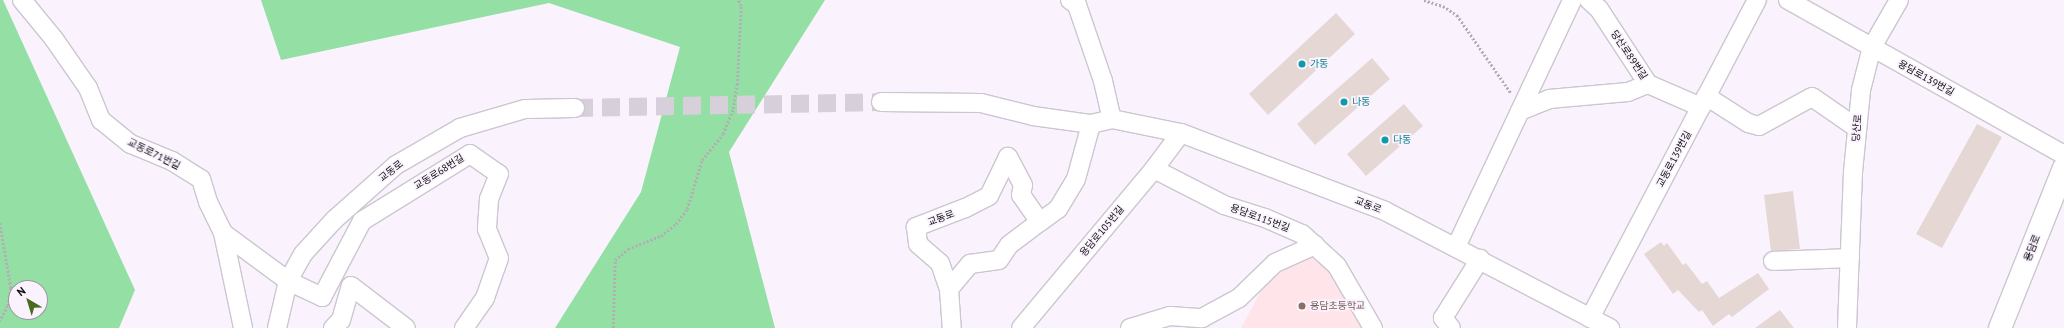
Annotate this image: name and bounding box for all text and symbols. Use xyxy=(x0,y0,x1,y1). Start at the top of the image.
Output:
street label: 당산로89번길 xyxy=(1608,28,1650,82)
place label: 가동 xyxy=(1310,58,1328,70)
street label: 용담로139번길 xyxy=(1896,58,1956,98)
marker: 가동 xyxy=(1297,59,1307,69)
place label: 나동 xyxy=(1352,96,1370,108)
marker: 나동 xyxy=(1339,97,1349,107)
street label: 당산로 xyxy=(1850,114,1864,142)
street label: 교동로139번길 xyxy=(1654,129,1694,189)
place label: 다동 xyxy=(1393,134,1411,146)
marker: 다동 xyxy=(1380,135,1390,145)
street label: 교동로71번길 xyxy=(126,136,182,172)
street label: 교동로68번길 xyxy=(412,152,466,192)
street label: 교동로 xyxy=(376,158,406,184)
street label: 교동로 xyxy=(1353,194,1383,216)
street label: 용담로115번길 xyxy=(1229,202,1291,234)
street label: 용담로105번길 xyxy=(1077,203,1127,259)
street label: 교동로 xyxy=(926,207,956,229)
street label: 용담로 xyxy=(2021,233,2043,263)
north arrow xyxy=(8,280,48,320)
text: N xyxy=(14,284,28,299)
place label: 용담초등학교 xyxy=(1310,300,1365,312)
marker: 용담초등학교 xyxy=(1297,301,1307,311)

